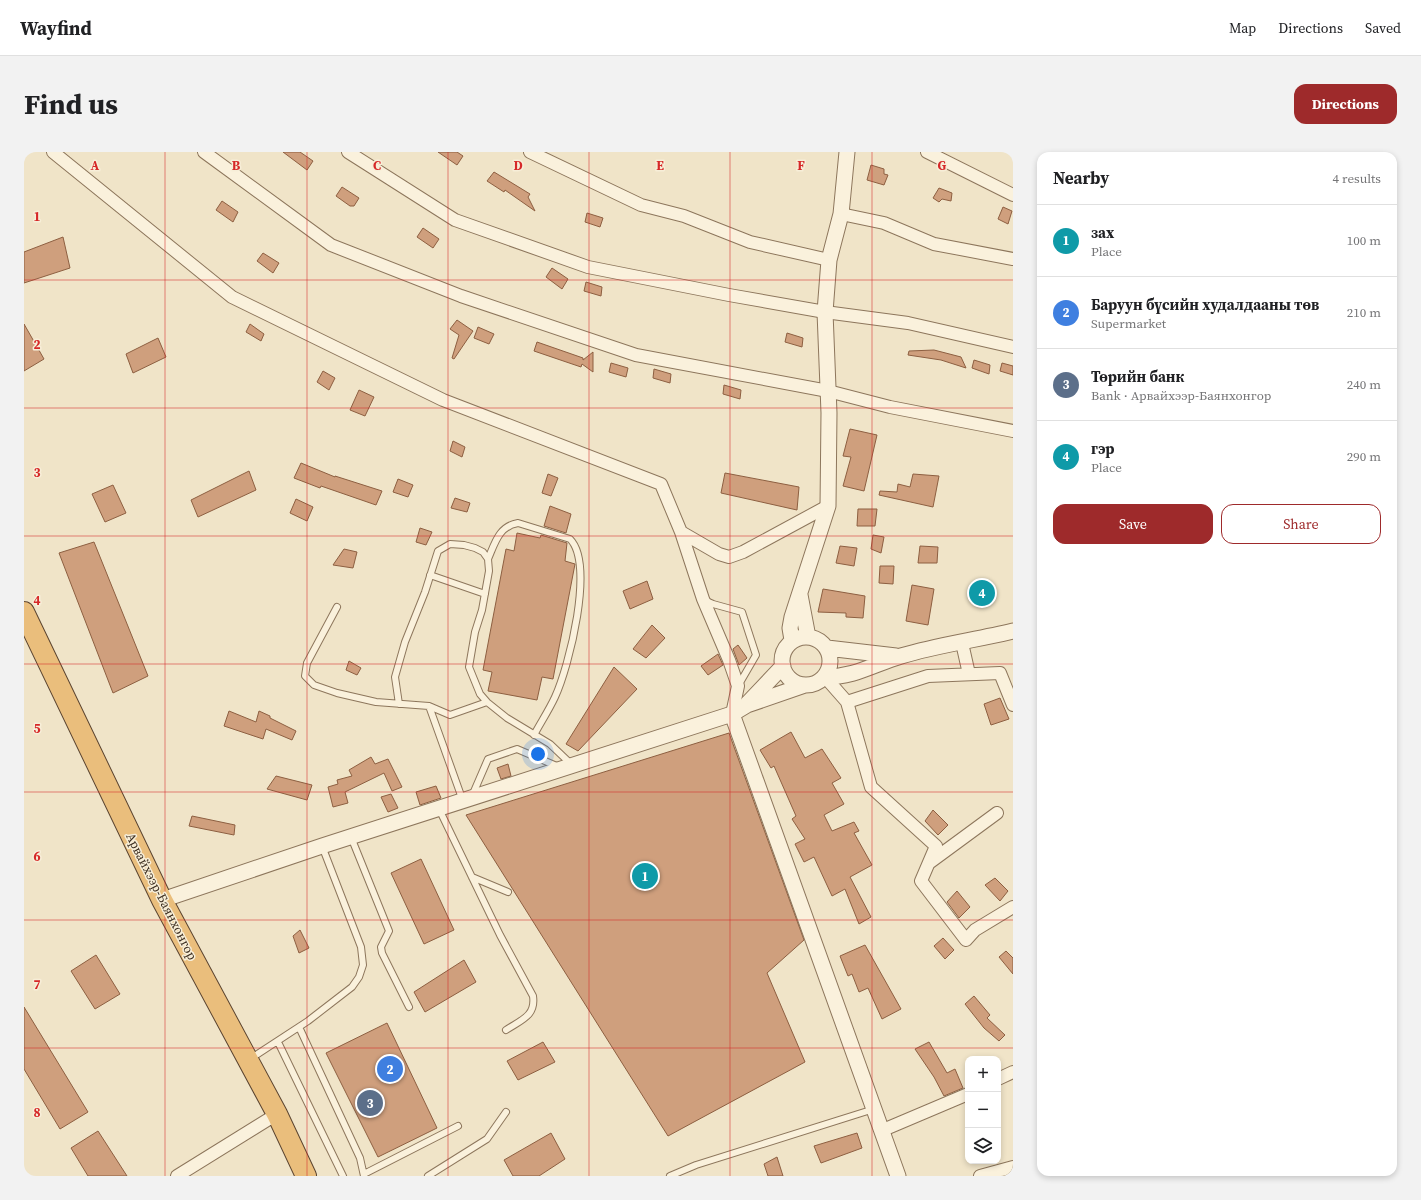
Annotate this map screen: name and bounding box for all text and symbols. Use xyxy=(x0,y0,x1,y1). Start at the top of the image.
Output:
text: Wayfind xyxy=(20,15,92,41)
text: Map xyxy=(1229,18,1256,38)
text: Directions xyxy=(1278,18,1343,38)
text: Saved xyxy=(1365,18,1401,38)
button: Directions xyxy=(1294,84,1397,124)
text: Find us xyxy=(24,85,118,123)
text: A xyxy=(91,157,100,174)
text: B xyxy=(232,157,241,174)
text: C xyxy=(373,157,381,174)
text: D xyxy=(513,157,523,174)
text: E xyxy=(656,157,664,174)
text: F xyxy=(797,157,805,174)
text: G xyxy=(938,157,947,174)
text: Nearby xyxy=(1053,166,1109,190)
text: 4 results xyxy=(1333,170,1381,187)
text: 1 xyxy=(33,208,41,225)
text: зах xyxy=(1091,222,1114,243)
text: 1 xyxy=(1062,232,1070,249)
text: 100 m xyxy=(1347,232,1381,249)
text: Place xyxy=(1091,243,1122,260)
text: Баруун бүсийн худалдааны төв xyxy=(1091,294,1319,315)
text: 2 xyxy=(1062,304,1070,321)
text: 210 m xyxy=(1347,304,1381,321)
text: Supermarket xyxy=(1091,315,1166,332)
text: 2 xyxy=(33,336,41,353)
text: Төрийн банк xyxy=(1091,366,1184,387)
text: 3 xyxy=(1062,376,1070,393)
text: 240 m xyxy=(1347,376,1381,393)
text: Bank · Арвайхээр-Баянхонгор xyxy=(1091,387,1271,404)
text: гэр xyxy=(1091,438,1114,459)
text: 4 xyxy=(1062,448,1070,465)
text: 290 m xyxy=(1347,448,1381,465)
text: Place xyxy=(1091,459,1122,476)
text: 3 xyxy=(33,464,41,481)
button: Save xyxy=(1053,504,1213,544)
button: Share xyxy=(1221,504,1381,544)
pin: 4 xyxy=(969,578,995,608)
text: 4 xyxy=(33,592,41,609)
text: 5 xyxy=(33,720,41,737)
your location xyxy=(528,744,548,764)
street label: Арвайхээр-Баянхонгор xyxy=(122,830,201,963)
text: 6 xyxy=(33,848,41,865)
pin: 1 xyxy=(632,861,658,891)
text: 7 xyxy=(33,976,41,993)
pin: 2 xyxy=(377,1054,403,1084)
map controls xyxy=(965,1056,1001,1164)
button: + xyxy=(965,1056,1001,1092)
pin: 3 xyxy=(357,1088,383,1118)
button: − xyxy=(965,1092,1001,1128)
text: 8 xyxy=(33,1104,41,1121)
button: layers xyxy=(965,1128,1001,1164)

